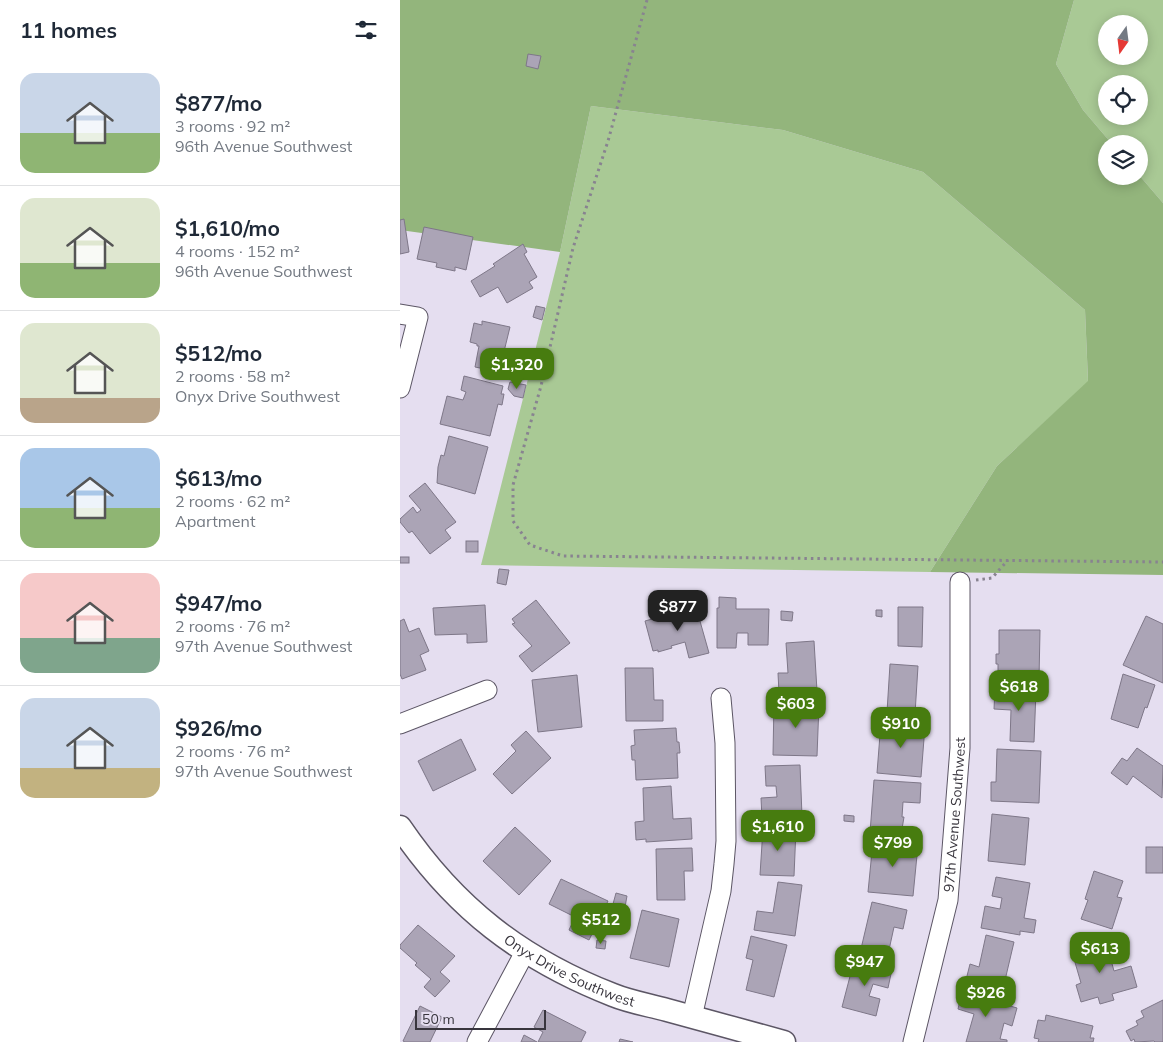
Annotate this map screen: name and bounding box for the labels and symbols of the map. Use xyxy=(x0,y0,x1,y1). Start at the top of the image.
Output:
north arrow xyxy=(1098,15,1148,65)
pin: $1,320 xyxy=(476,348,558,390)
pin: $877 xyxy=(648,590,708,632)
pin: $618 xyxy=(989,670,1049,712)
pin: $603 xyxy=(766,686,826,729)
pin: $910 xyxy=(871,706,931,749)
street label: 97th Avenue Southwest xyxy=(940,737,969,893)
pin: $1,610 xyxy=(737,810,819,852)
pin: $799 xyxy=(863,826,923,868)
pin: $512 xyxy=(571,902,631,945)
street label: Onyx Drive Southwest xyxy=(500,930,637,1011)
pin: $613 xyxy=(1070,932,1130,974)
pin: $947 xyxy=(835,944,895,987)
pin: $926 xyxy=(956,976,1016,1018)
scale bar xyxy=(415,1007,546,1030)

